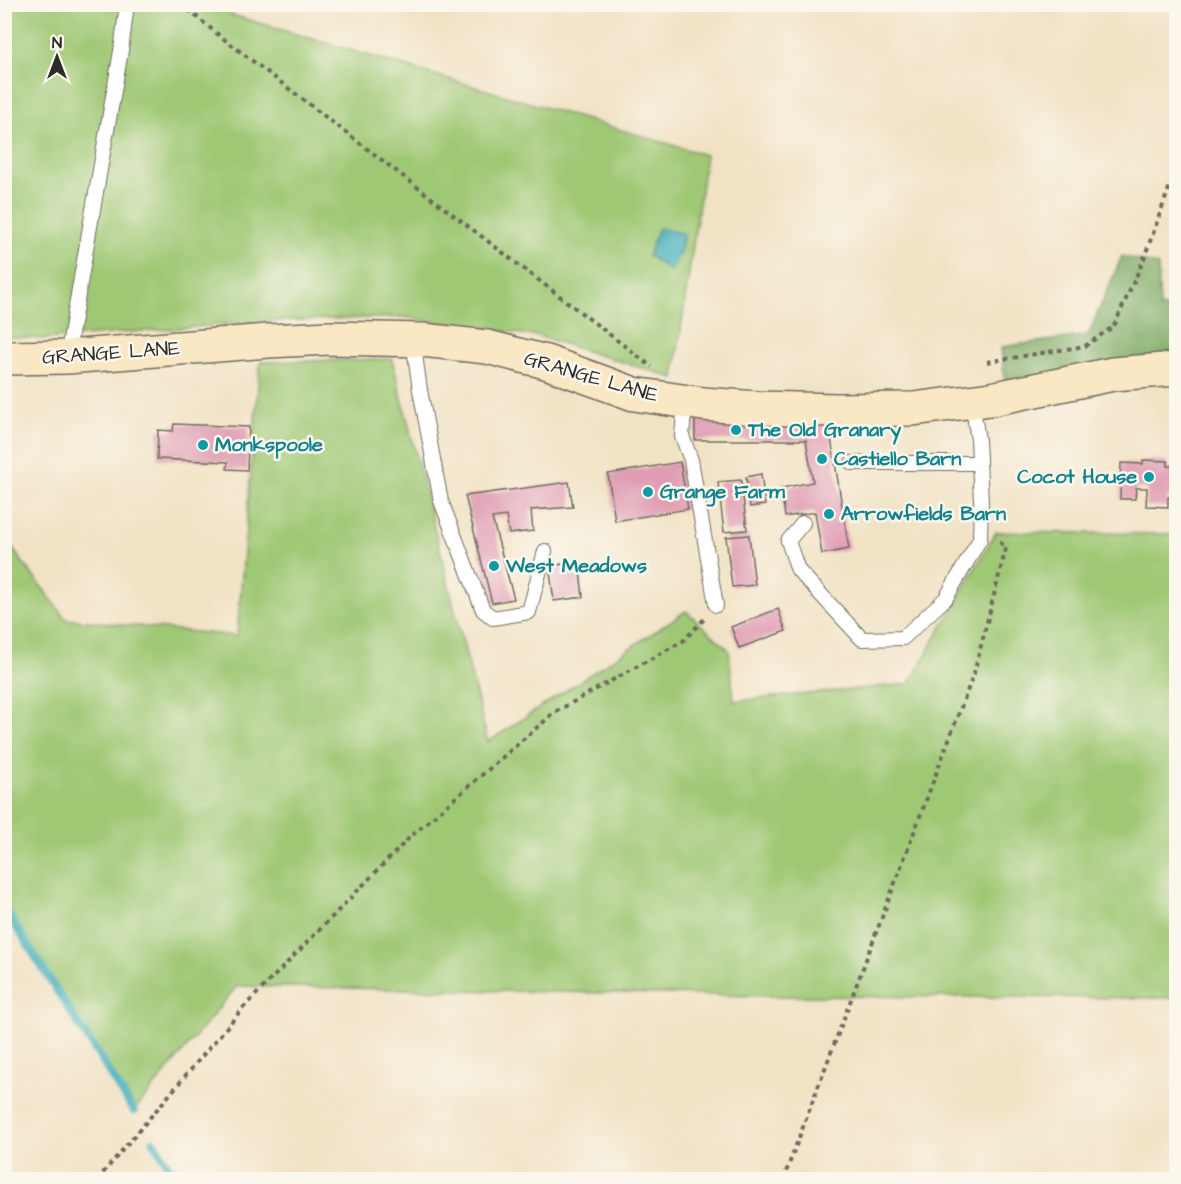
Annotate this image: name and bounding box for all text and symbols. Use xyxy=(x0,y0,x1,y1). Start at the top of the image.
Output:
north arrow xyxy=(27,27,87,87)
text: N xyxy=(52,32,62,54)
street label: GRANGE LANE xyxy=(41,334,181,372)
street label: GRANGE LANE xyxy=(521,344,661,410)
place label: The Old Granary xyxy=(747,416,901,445)
marker: The Old Granary xyxy=(729,423,743,437)
place label: Monkspoole xyxy=(215,431,323,459)
marker: Monkspoole xyxy=(196,438,210,452)
place label: Castiello Barn xyxy=(834,445,961,473)
marker: Castiello Barn xyxy=(815,452,829,466)
place label: Cocot House xyxy=(1017,463,1137,491)
marker: Cocot House xyxy=(1142,470,1156,484)
place label: Grange Farm xyxy=(660,478,785,507)
marker: Grange Farm xyxy=(641,485,655,499)
place label: Arrowfields Barn xyxy=(841,500,1006,528)
marker: Arrowfields Barn xyxy=(822,507,836,521)
place label: West Meadows xyxy=(505,552,647,580)
marker: West Meadows xyxy=(487,559,501,573)

